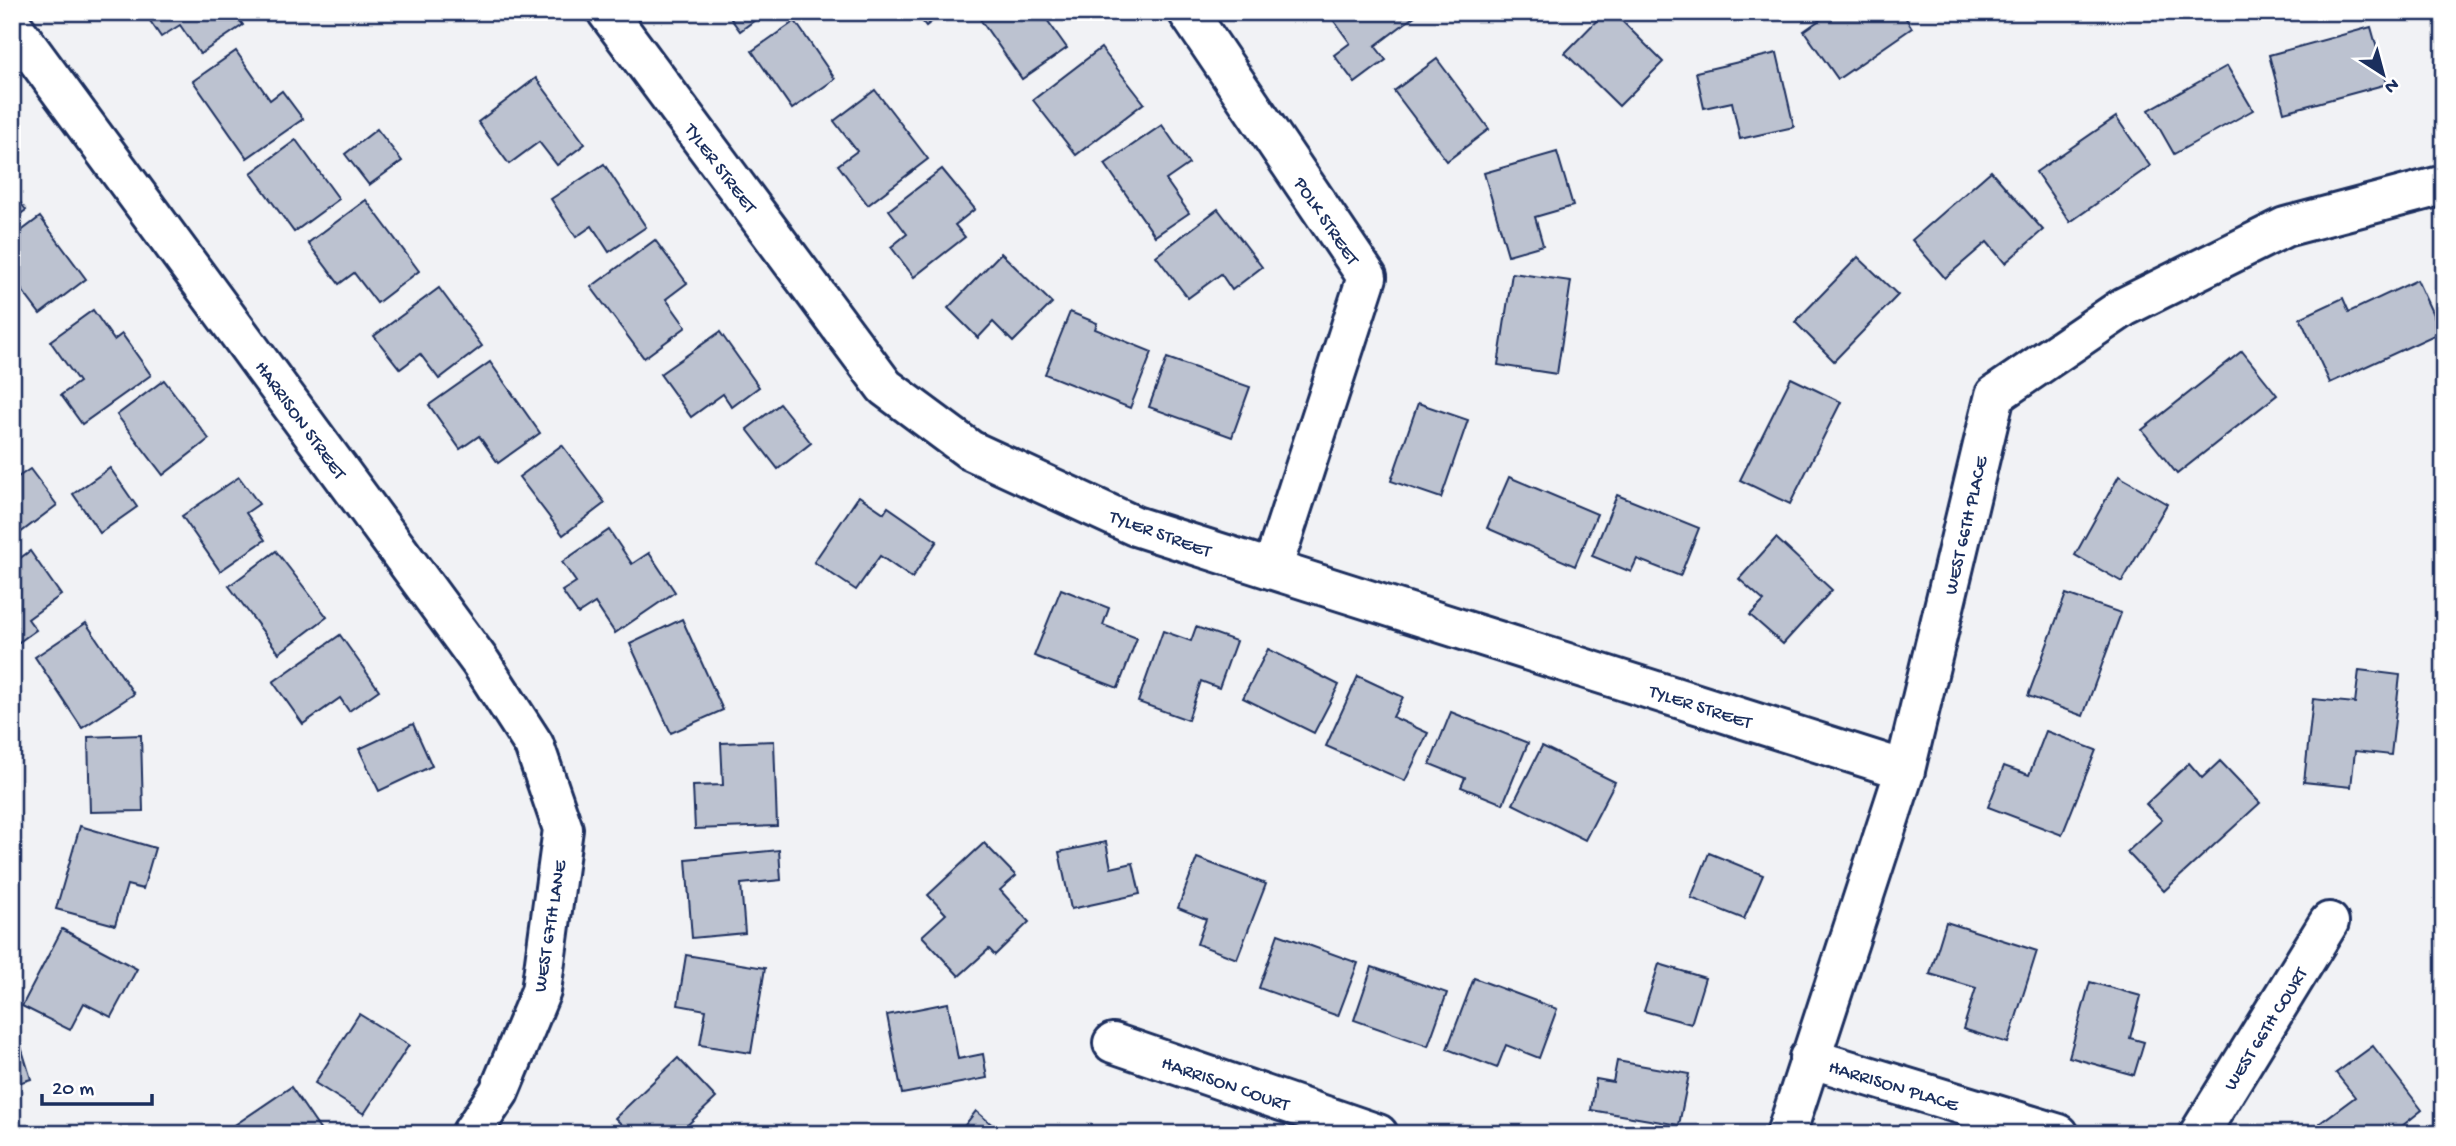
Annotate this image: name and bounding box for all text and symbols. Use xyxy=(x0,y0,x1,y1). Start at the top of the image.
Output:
north arrow xyxy=(2348,38,2418,108)
text: N xyxy=(2379,72,2403,98)
street label: TYLER STREET xyxy=(677,119,761,219)
street label: POLK STREET xyxy=(1287,173,1363,271)
street label: HARRISON STREET xyxy=(248,357,350,485)
street label: WEST 66TH PLACE xyxy=(1940,453,1995,597)
street label: TYLER STREET xyxy=(1105,506,1214,565)
street label: TYLER STREET xyxy=(1645,681,1755,736)
street label: WEST 67TH LANE xyxy=(530,858,573,994)
street label: WEST 66TH COURT xyxy=(2220,964,2314,1096)
street label: HARRISON COURT xyxy=(1158,1053,1292,1118)
street label: HARRISON PLACE xyxy=(1825,1057,1962,1118)
scale bar xyxy=(42,1062,152,1106)
text: 20 m xyxy=(52,1078,94,1103)

